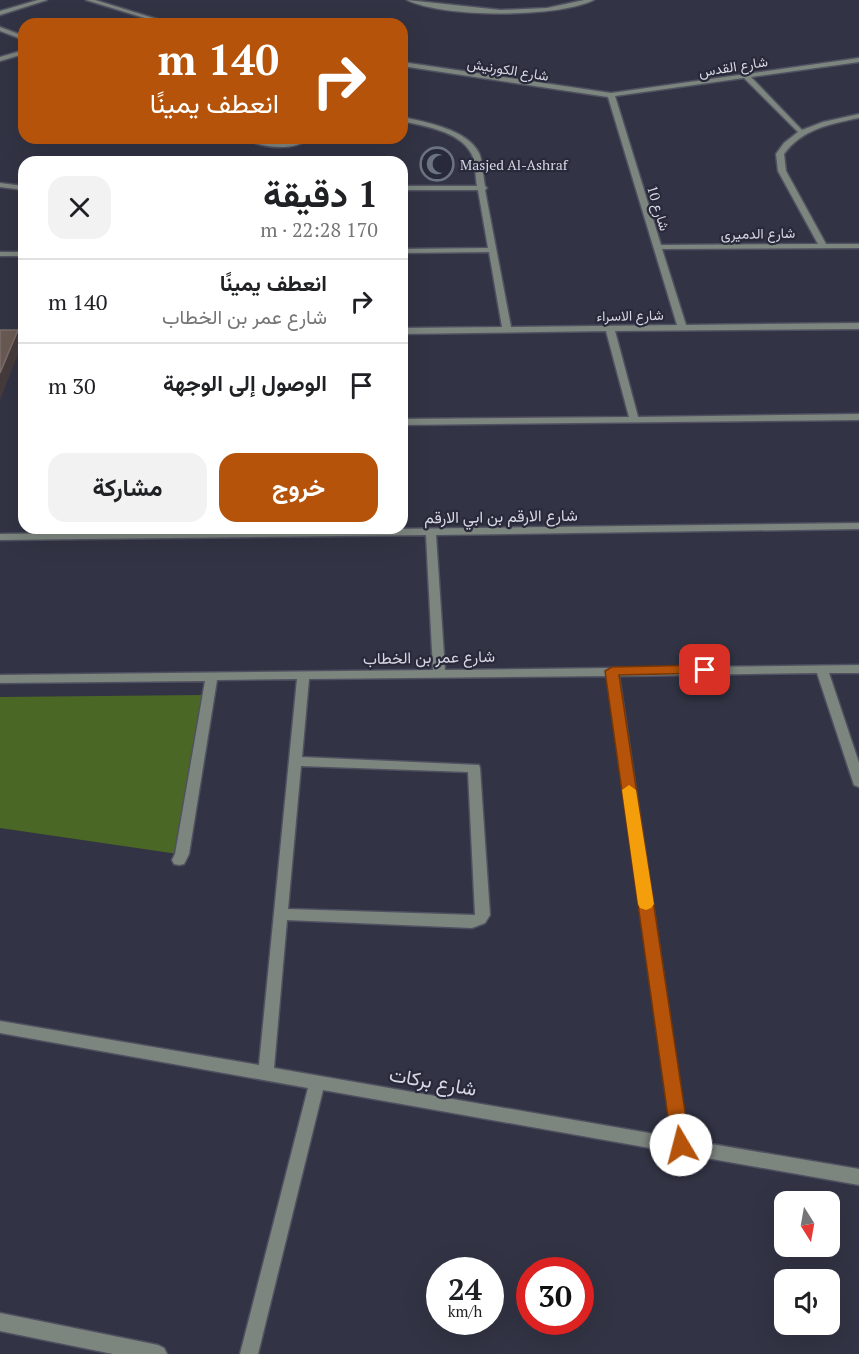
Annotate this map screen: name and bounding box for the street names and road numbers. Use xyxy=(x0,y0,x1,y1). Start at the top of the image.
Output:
street label: شارع القدس xyxy=(697,51,769,83)
street label: شارع الكورنيش xyxy=(465,53,550,87)
street label: شارع 10 xyxy=(641,183,675,234)
street label: شارع الدميرى xyxy=(721,223,795,245)
street label: شارع الاسراء xyxy=(596,305,664,327)
street label: شارع الارقم بن ابي الارقم xyxy=(424,504,578,531)
street label: شارع عمر بن الخطاب xyxy=(363,645,495,670)
street label: شارع بركات xyxy=(387,1060,479,1103)

